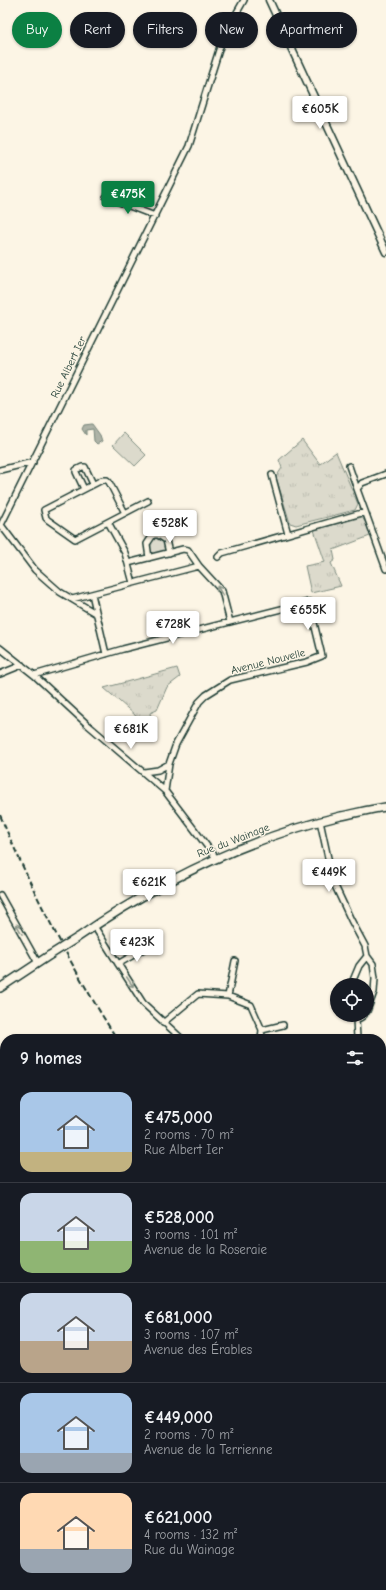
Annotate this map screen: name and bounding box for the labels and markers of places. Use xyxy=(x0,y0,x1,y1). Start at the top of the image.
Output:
pin: €605K xyxy=(292,96,348,130)
pin: €475K xyxy=(100,181,156,215)
pin: €528K xyxy=(142,510,198,544)
pin: €655K xyxy=(280,597,336,631)
pin: €728K xyxy=(145,611,201,645)
pin: €681K xyxy=(103,716,159,750)
pin: €449K xyxy=(301,859,357,893)
pin: €621K xyxy=(121,869,177,903)
pin: €423K xyxy=(109,929,165,963)

